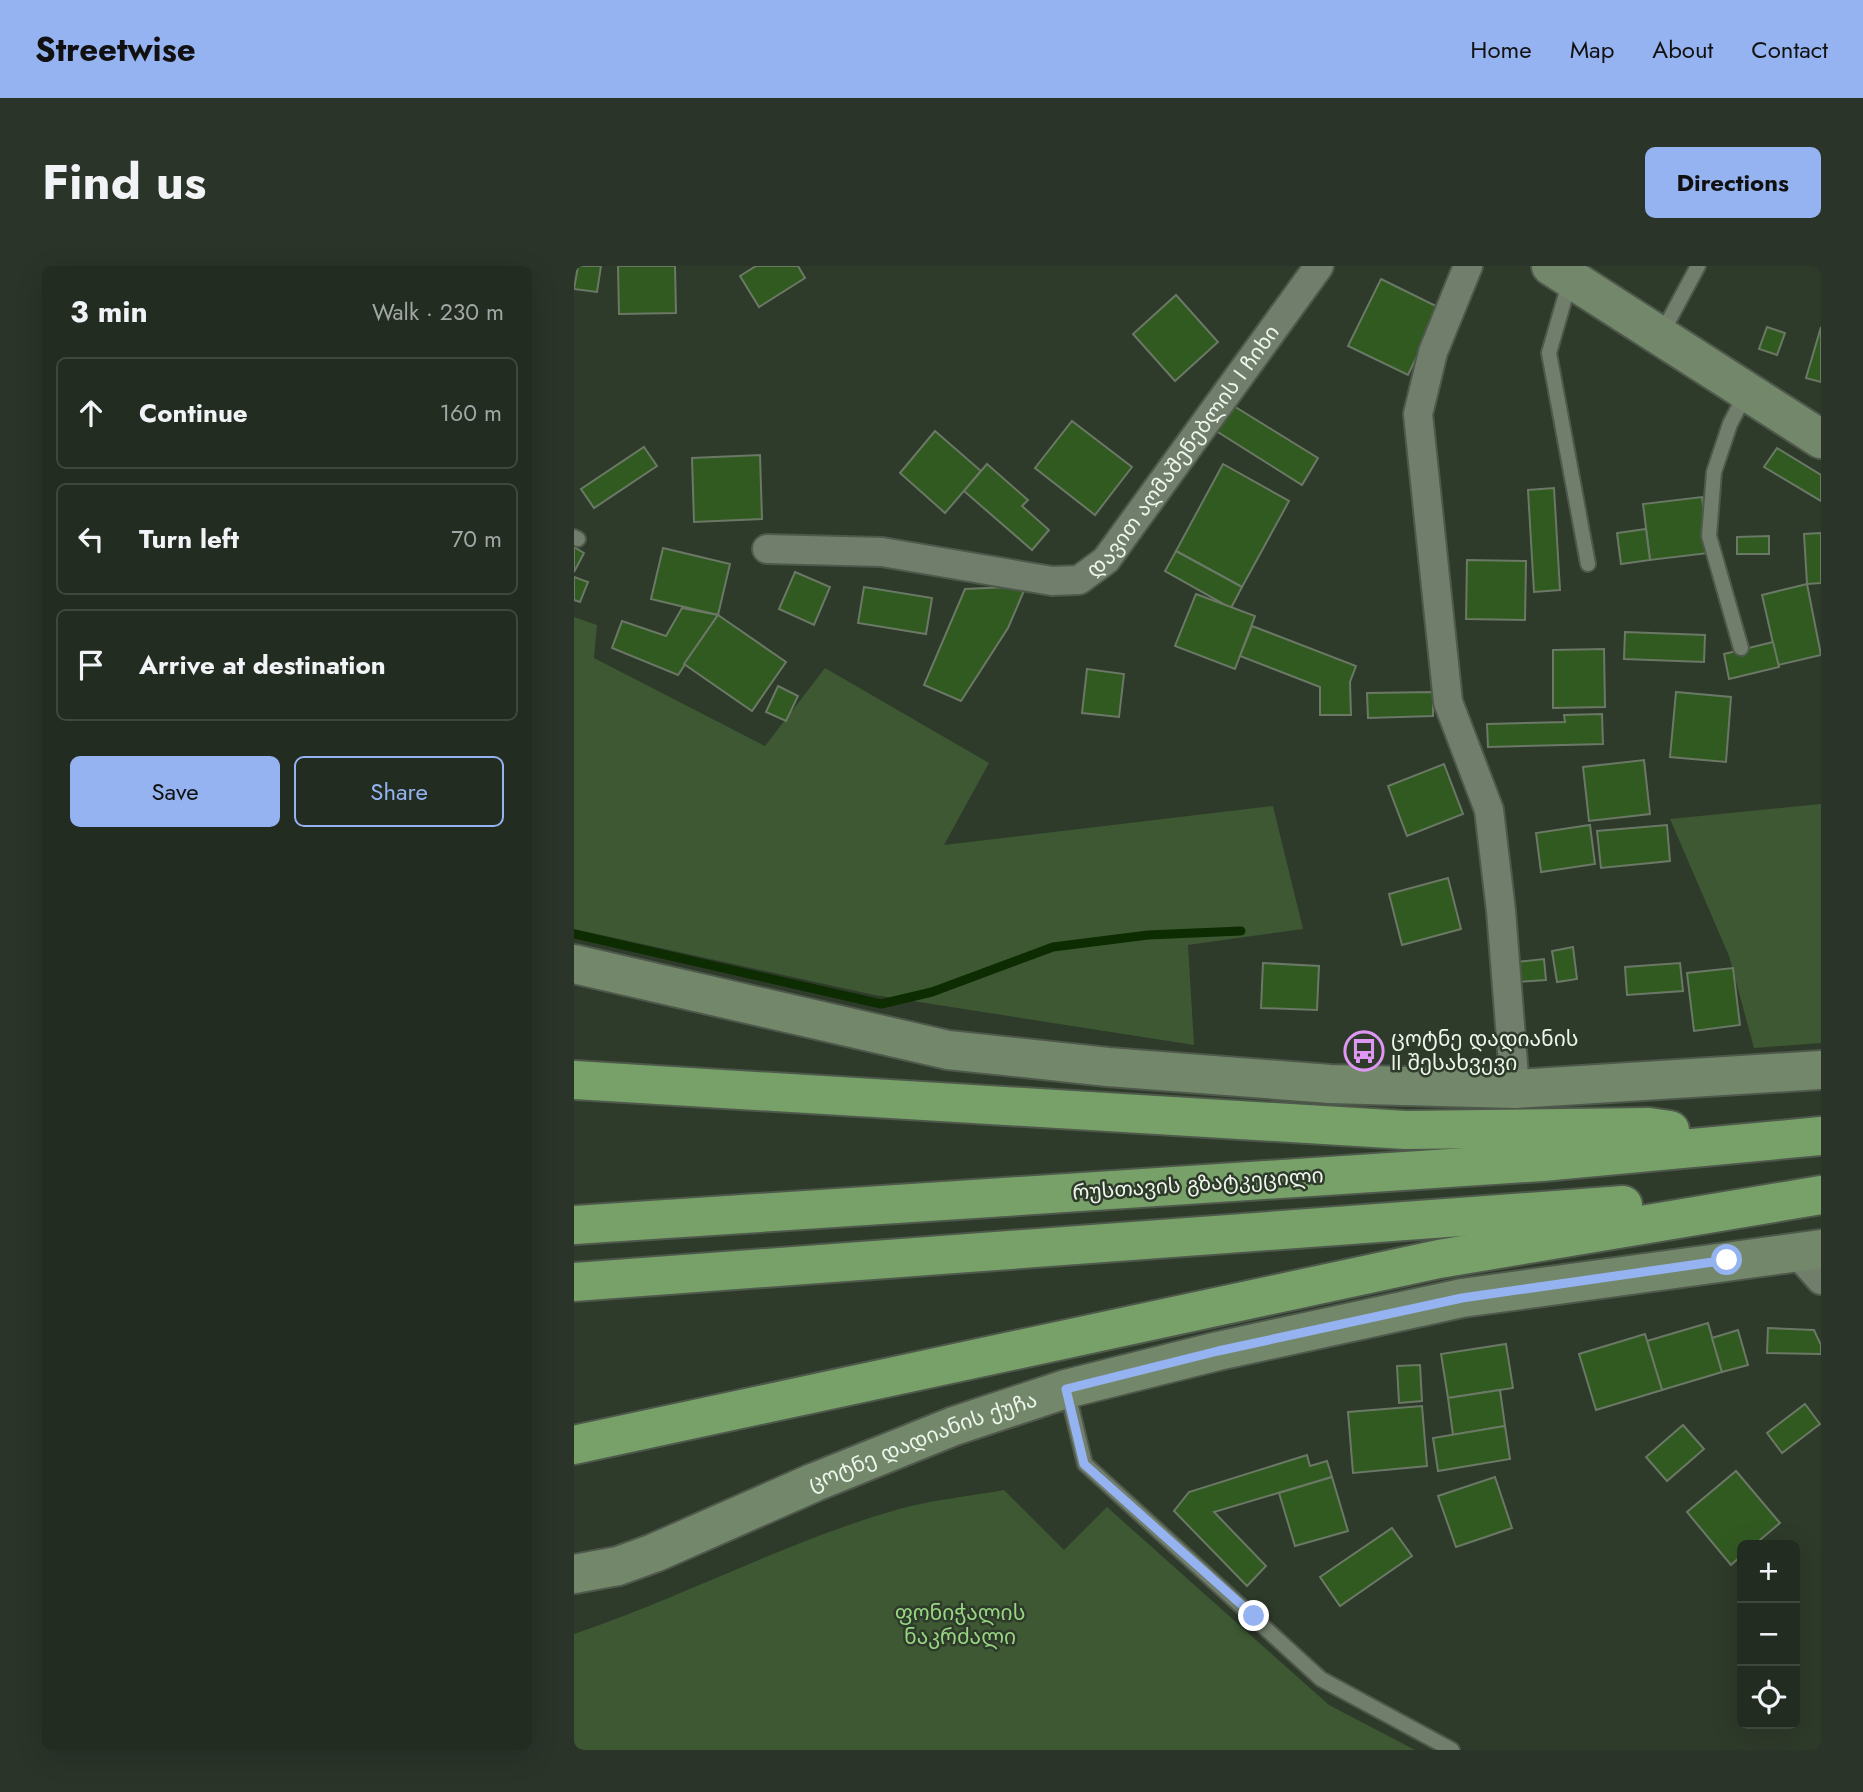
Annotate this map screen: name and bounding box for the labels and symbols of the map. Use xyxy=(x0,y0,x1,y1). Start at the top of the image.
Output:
street label: დავით აღმაშენებლის I ჩიხი xyxy=(1080,319,1286,585)
place label: ცოტნე დადიანის II შესახვევი xyxy=(1391,1024,1578,1078)
bus stop icon: ცოტნე დადიანის II შესახვევი xyxy=(1343,1030,1385,1072)
street label: რუსთავის გზატკეცილი xyxy=(1071,1160,1325,1208)
route start xyxy=(1711,1244,1742,1275)
street label: ცოტნე დადიანის ქუჩა xyxy=(803,1385,1041,1498)
park label: ფონიჭალის ნაკრძალი xyxy=(895,1598,1025,1652)
route end xyxy=(1238,1600,1269,1631)

